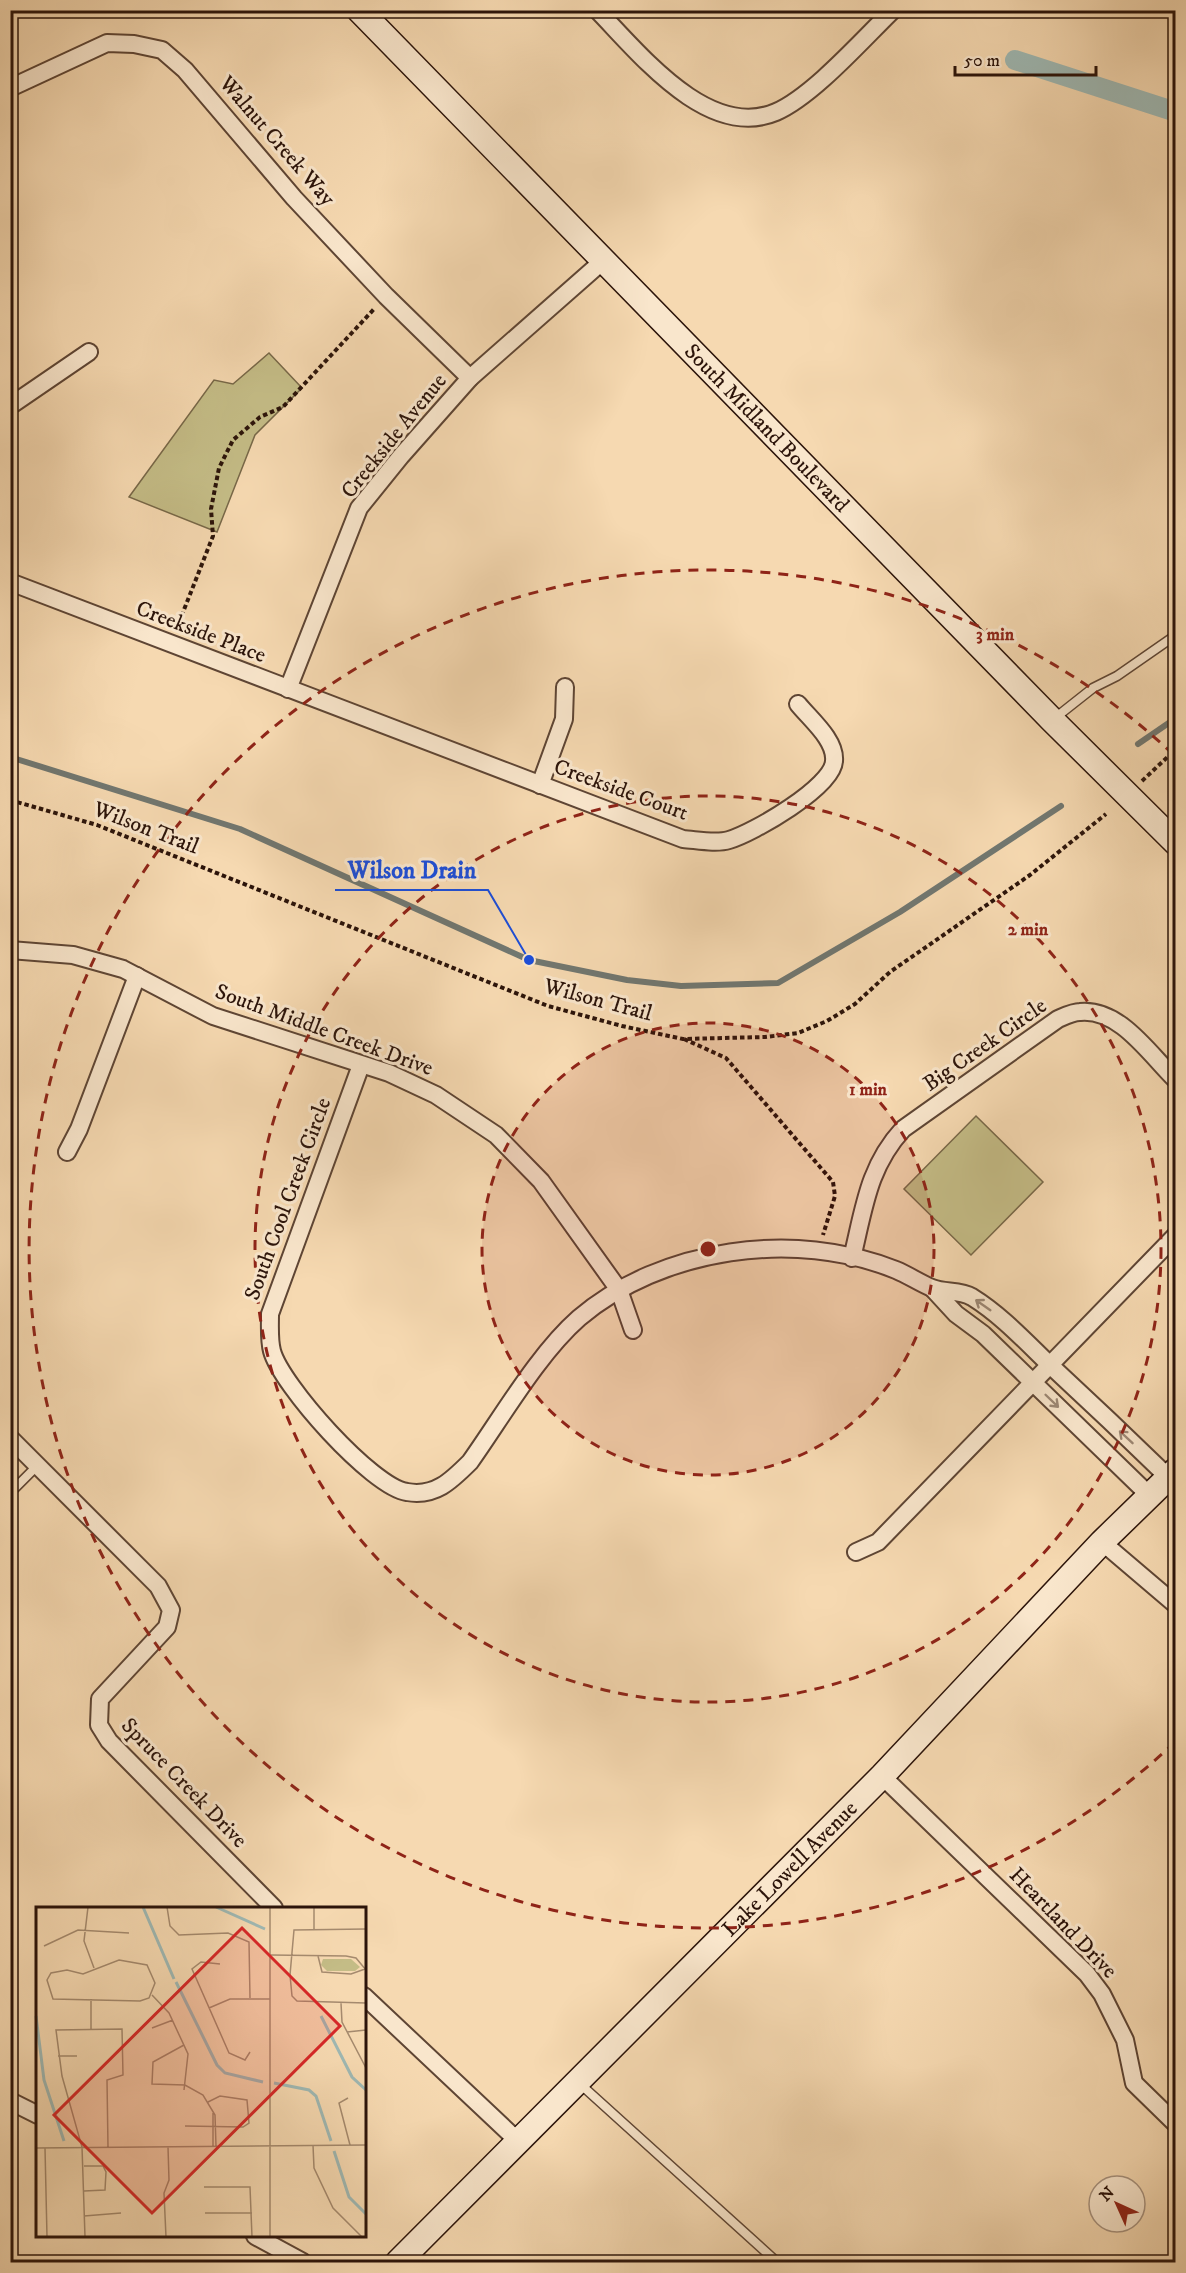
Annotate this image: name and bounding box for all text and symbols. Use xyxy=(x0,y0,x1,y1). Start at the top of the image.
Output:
scale bar xyxy=(955,39,1096,77)
text: 50 m xyxy=(964,50,1000,72)
street label: Walnut Creek Way xyxy=(212,70,341,212)
street label: South Midland Boulevard xyxy=(679,338,855,518)
street label: Creekside Avenue xyxy=(335,368,453,504)
street label: Creekside Place xyxy=(132,595,270,669)
text: 3 min xyxy=(976,624,1015,646)
street label: Creekside Court xyxy=(550,753,692,827)
street label: Wilson Trail xyxy=(88,795,203,861)
callout: Wilson Drain xyxy=(335,848,488,890)
text: Wilson Drain xyxy=(347,856,477,886)
text: 2 min xyxy=(1008,919,1049,941)
street label: Wilson Trail xyxy=(540,972,655,1027)
street label: South Middle Creek Drive xyxy=(211,978,437,1082)
street label: Big Creek Circle xyxy=(918,992,1052,1098)
text: 1 min xyxy=(849,1079,888,1101)
street label: South Cool Creek Circle xyxy=(239,1094,337,1304)
centre of rings xyxy=(698,1239,718,1259)
one-way arrow xyxy=(975,1298,991,1311)
one-way arrow xyxy=(1045,1393,1060,1408)
one-way arrow xyxy=(1118,1429,1133,1444)
street label: Spruce Creek Drive xyxy=(115,1712,253,1854)
street label: Lake Lowell Avenue xyxy=(716,1795,863,1942)
street label: Heartland Drive xyxy=(1003,1862,1123,1984)
inset map xyxy=(36,1907,366,2237)
north arrow xyxy=(1087,2174,1147,2234)
text: N xyxy=(1095,2182,1119,2206)

